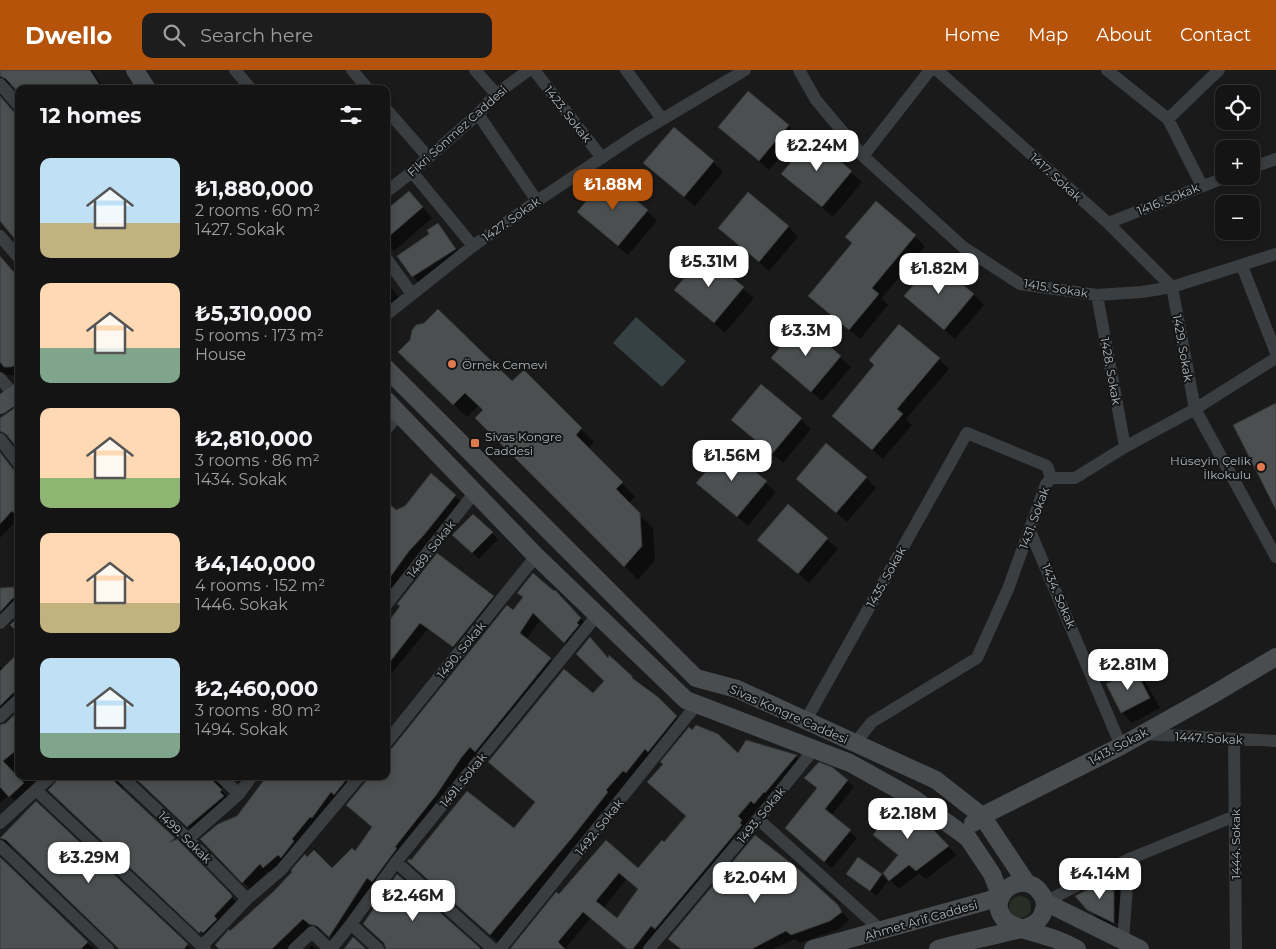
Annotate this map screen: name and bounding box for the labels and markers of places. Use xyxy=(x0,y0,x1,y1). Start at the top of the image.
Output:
pin: ₺2.24M xyxy=(776,129,858,172)
pin: ₺1.88M xyxy=(572,168,654,211)
pin: ₺5.31M xyxy=(668,246,750,288)
pin: ₺1.82M xyxy=(898,252,980,295)
pin: ₺3.3M xyxy=(771,314,841,357)
place label: Örnek Cemevi xyxy=(462,357,548,372)
marker: Örnek Cemevi xyxy=(446,358,458,370)
place label: Sivas Kongre Caddesi xyxy=(485,429,562,458)
marker: Sivas Kongre Caddesi xyxy=(469,437,481,449)
pin: ₺1.56M xyxy=(691,440,773,482)
place label: Hüseyin Çelik İlkokulu xyxy=(1170,453,1252,482)
marker: Hüseyin Çelik İlkokulu xyxy=(1255,461,1267,473)
pin: ₺2.81M xyxy=(1087,648,1169,691)
pin: ₺2.18M xyxy=(867,798,949,840)
pin: ₺3.29M xyxy=(48,842,130,884)
pin: ₺4.14M xyxy=(1059,858,1141,900)
pin: ₺2.04M xyxy=(714,862,796,904)
pin: ₺2.46M xyxy=(372,880,454,922)

